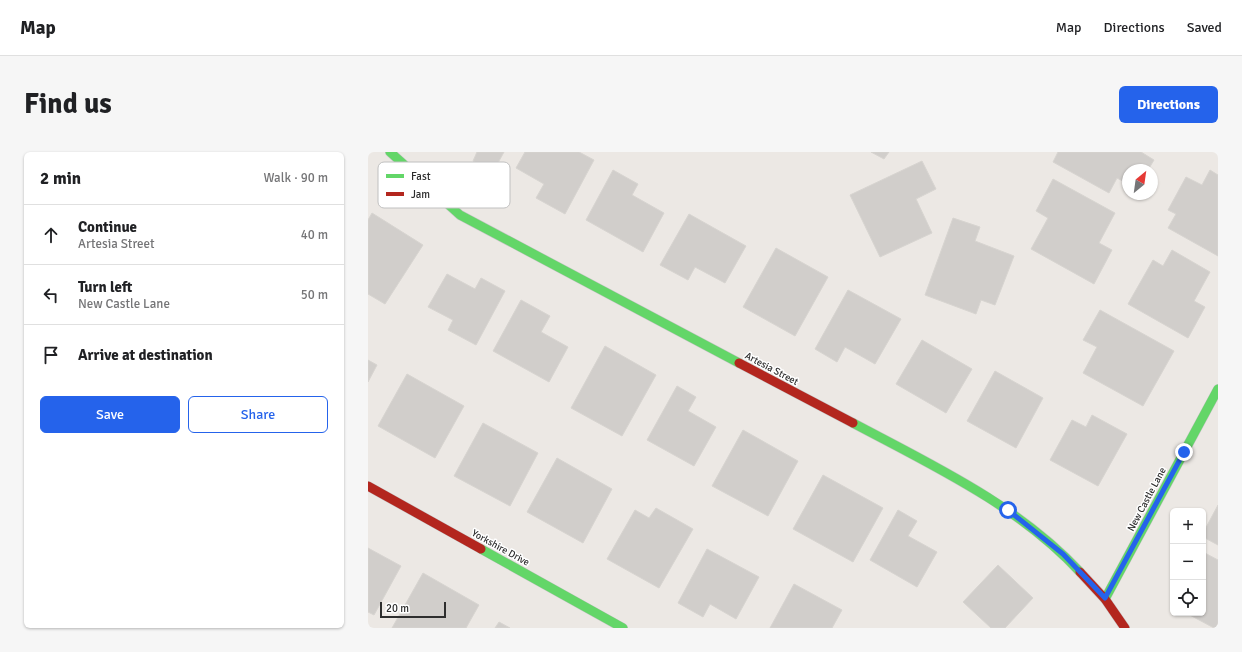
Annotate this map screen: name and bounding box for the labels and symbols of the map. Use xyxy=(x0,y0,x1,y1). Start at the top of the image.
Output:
legend xyxy=(378,162,510,208)
north arrow xyxy=(1122,164,1158,200)
text: Fast xyxy=(411,170,431,183)
text: Jam xyxy=(411,188,430,201)
street label: Artesia Street xyxy=(743,350,801,388)
route end xyxy=(1175,443,1193,461)
street label: New Castle Lane xyxy=(1125,465,1169,534)
route start xyxy=(999,501,1017,519)
street label: Yorkshire Drive xyxy=(470,527,531,569)
scale bar xyxy=(380,600,446,619)

